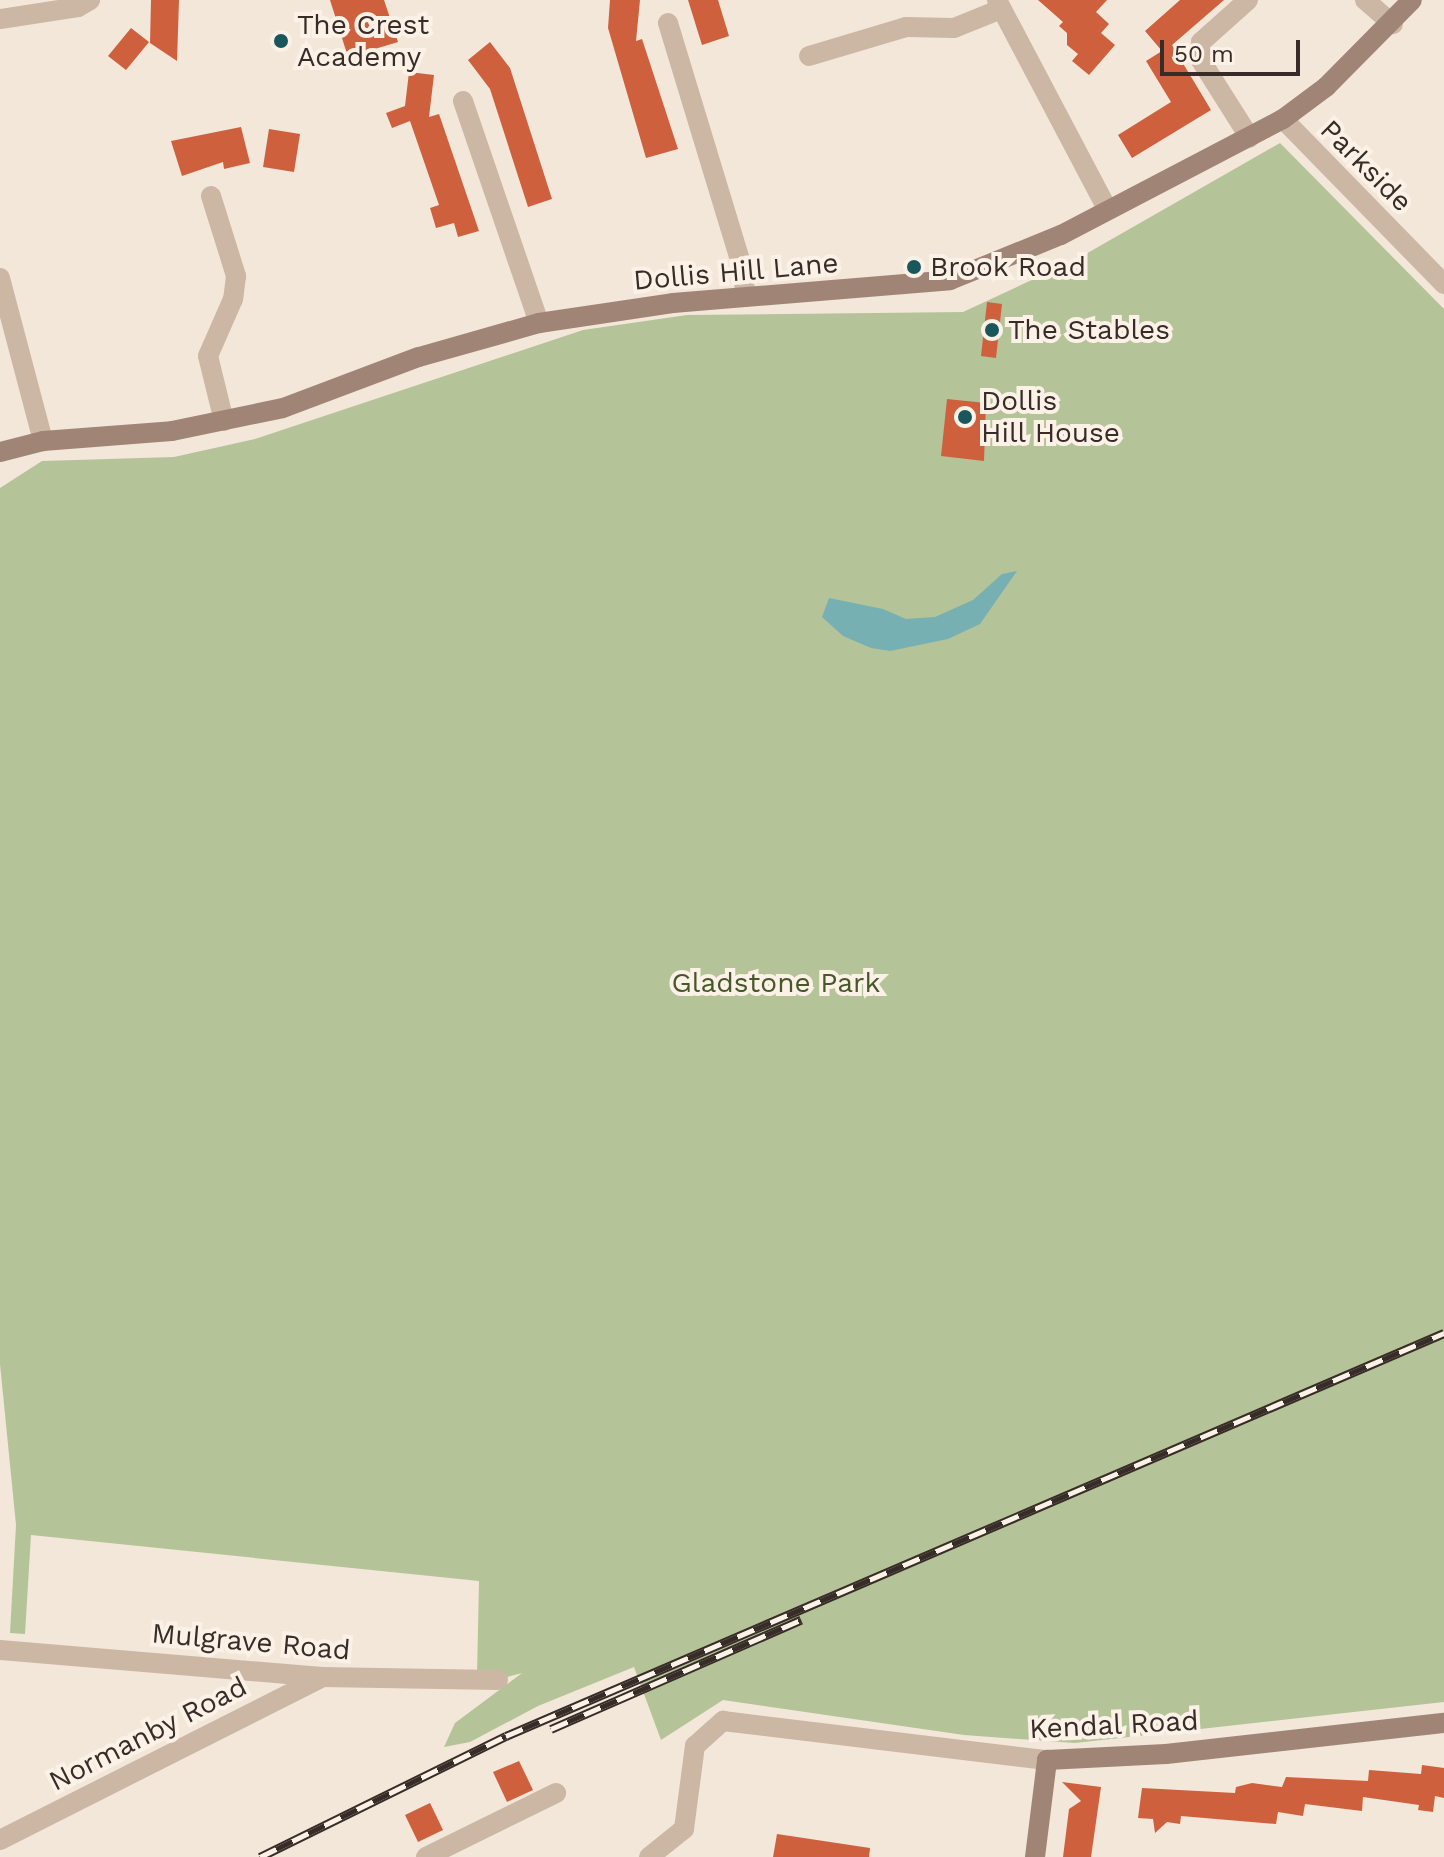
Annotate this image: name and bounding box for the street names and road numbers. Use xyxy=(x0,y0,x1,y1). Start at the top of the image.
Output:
street label: Parkside xyxy=(1313,113,1419,219)
street label: Dollis Hill Lane xyxy=(632,246,840,298)
street label: Mulgrave Road xyxy=(150,1617,352,1667)
street label: Normanby Road xyxy=(43,1670,253,1798)
street label: Kendal Road xyxy=(1028,1704,1200,1746)

